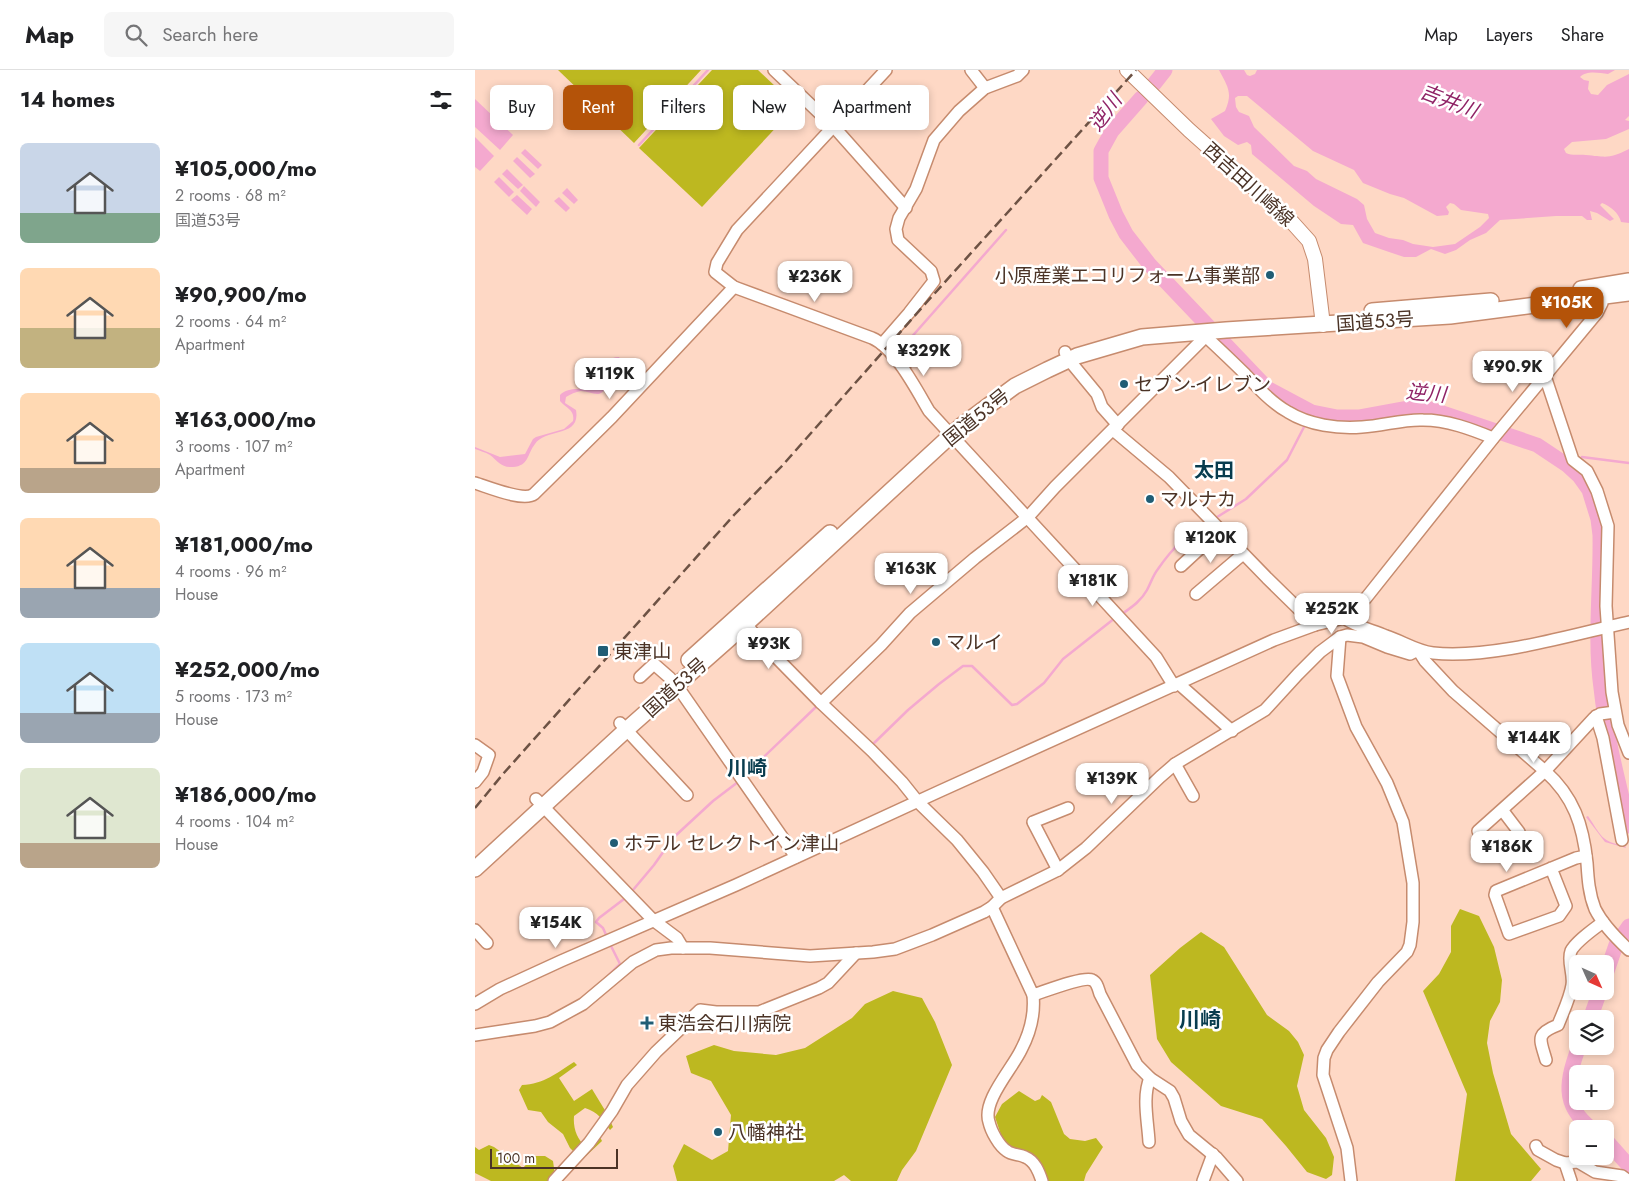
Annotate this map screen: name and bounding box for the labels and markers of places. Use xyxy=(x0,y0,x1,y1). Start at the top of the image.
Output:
pin: ¥236K xyxy=(780,260,850,303)
place label: 小原産業エコリフォーム事業部 xyxy=(995,262,1260,289)
marker: 小原産業エコリフォーム事業部 xyxy=(1264,269,1276,281)
pin: ¥105K xyxy=(1532,286,1602,329)
pin: ¥329K xyxy=(889,334,959,377)
pin: ¥90.9K xyxy=(1472,350,1554,393)
pin: ¥119K xyxy=(575,358,645,400)
place label: セブン-イレブン xyxy=(1134,371,1271,398)
marker: セブン-イレブン xyxy=(1118,378,1130,390)
place label: マルナカ xyxy=(1160,486,1236,513)
marker: マルナカ xyxy=(1144,493,1156,505)
pin: ¥120K xyxy=(1176,522,1246,564)
pin: ¥163K xyxy=(876,552,946,595)
pin: ¥181K xyxy=(1058,564,1128,607)
pin: ¥252K xyxy=(1297,592,1367,635)
pin: ¥93K xyxy=(739,628,799,670)
place label: マルイ xyxy=(946,629,1003,656)
marker: マルイ xyxy=(930,636,942,648)
place label: 東津山 xyxy=(614,638,671,665)
marker: 東津山 xyxy=(596,644,610,658)
pin: ¥144K xyxy=(1499,722,1569,764)
pin: ¥139K xyxy=(1077,762,1147,805)
place label: ホテル セレクトイン津山 xyxy=(624,830,839,857)
pin: ¥186K xyxy=(1472,830,1542,873)
marker: ホテル セレクトイン津山 xyxy=(608,837,620,849)
pin: ¥154K xyxy=(521,906,591,949)
place label: 東浩会石川病院 xyxy=(658,1010,791,1037)
marker: 東浩会石川病院 xyxy=(640,1016,654,1030)
place label: 八幡神社 xyxy=(728,1119,804,1146)
marker: 八幡神社 xyxy=(712,1126,724,1138)

